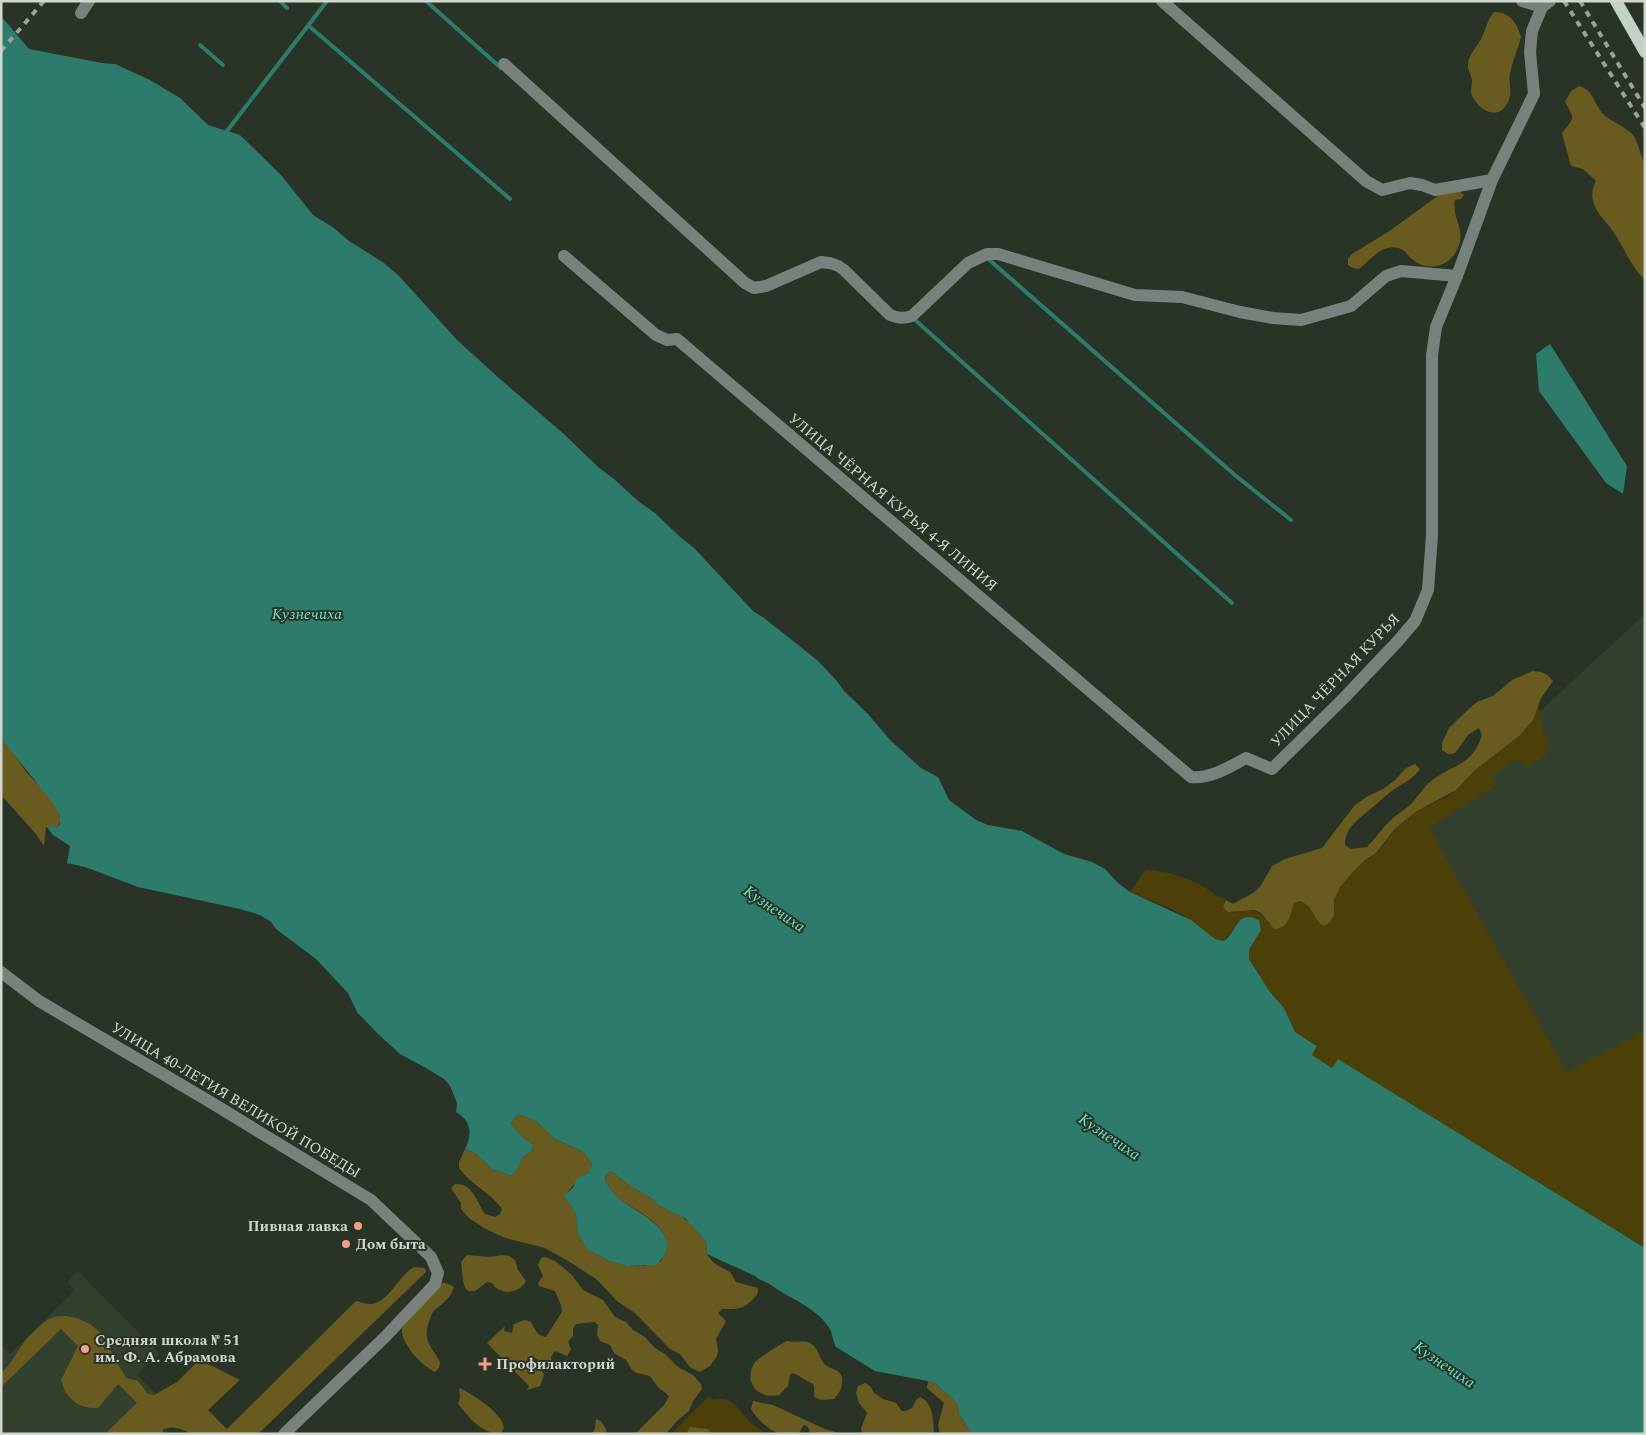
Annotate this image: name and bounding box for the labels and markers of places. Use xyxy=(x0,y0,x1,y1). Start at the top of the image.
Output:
place label: Пивная лавка xyxy=(247,1215,348,1238)
marker: Пивная лавка xyxy=(352,1220,364,1232)
place label: Дом быта xyxy=(356,1233,426,1256)
marker: Дом быта xyxy=(340,1238,352,1250)
place label: Средняя школа № 51 им. Ф. А. Абрамова xyxy=(95,1329,240,1369)
marker: Средняя школа № 51 им. Ф. А. Абрамова xyxy=(79,1343,91,1355)
place label: Профилакторий xyxy=(496,1353,615,1376)
marker: Профилакторий xyxy=(478,1357,492,1371)

